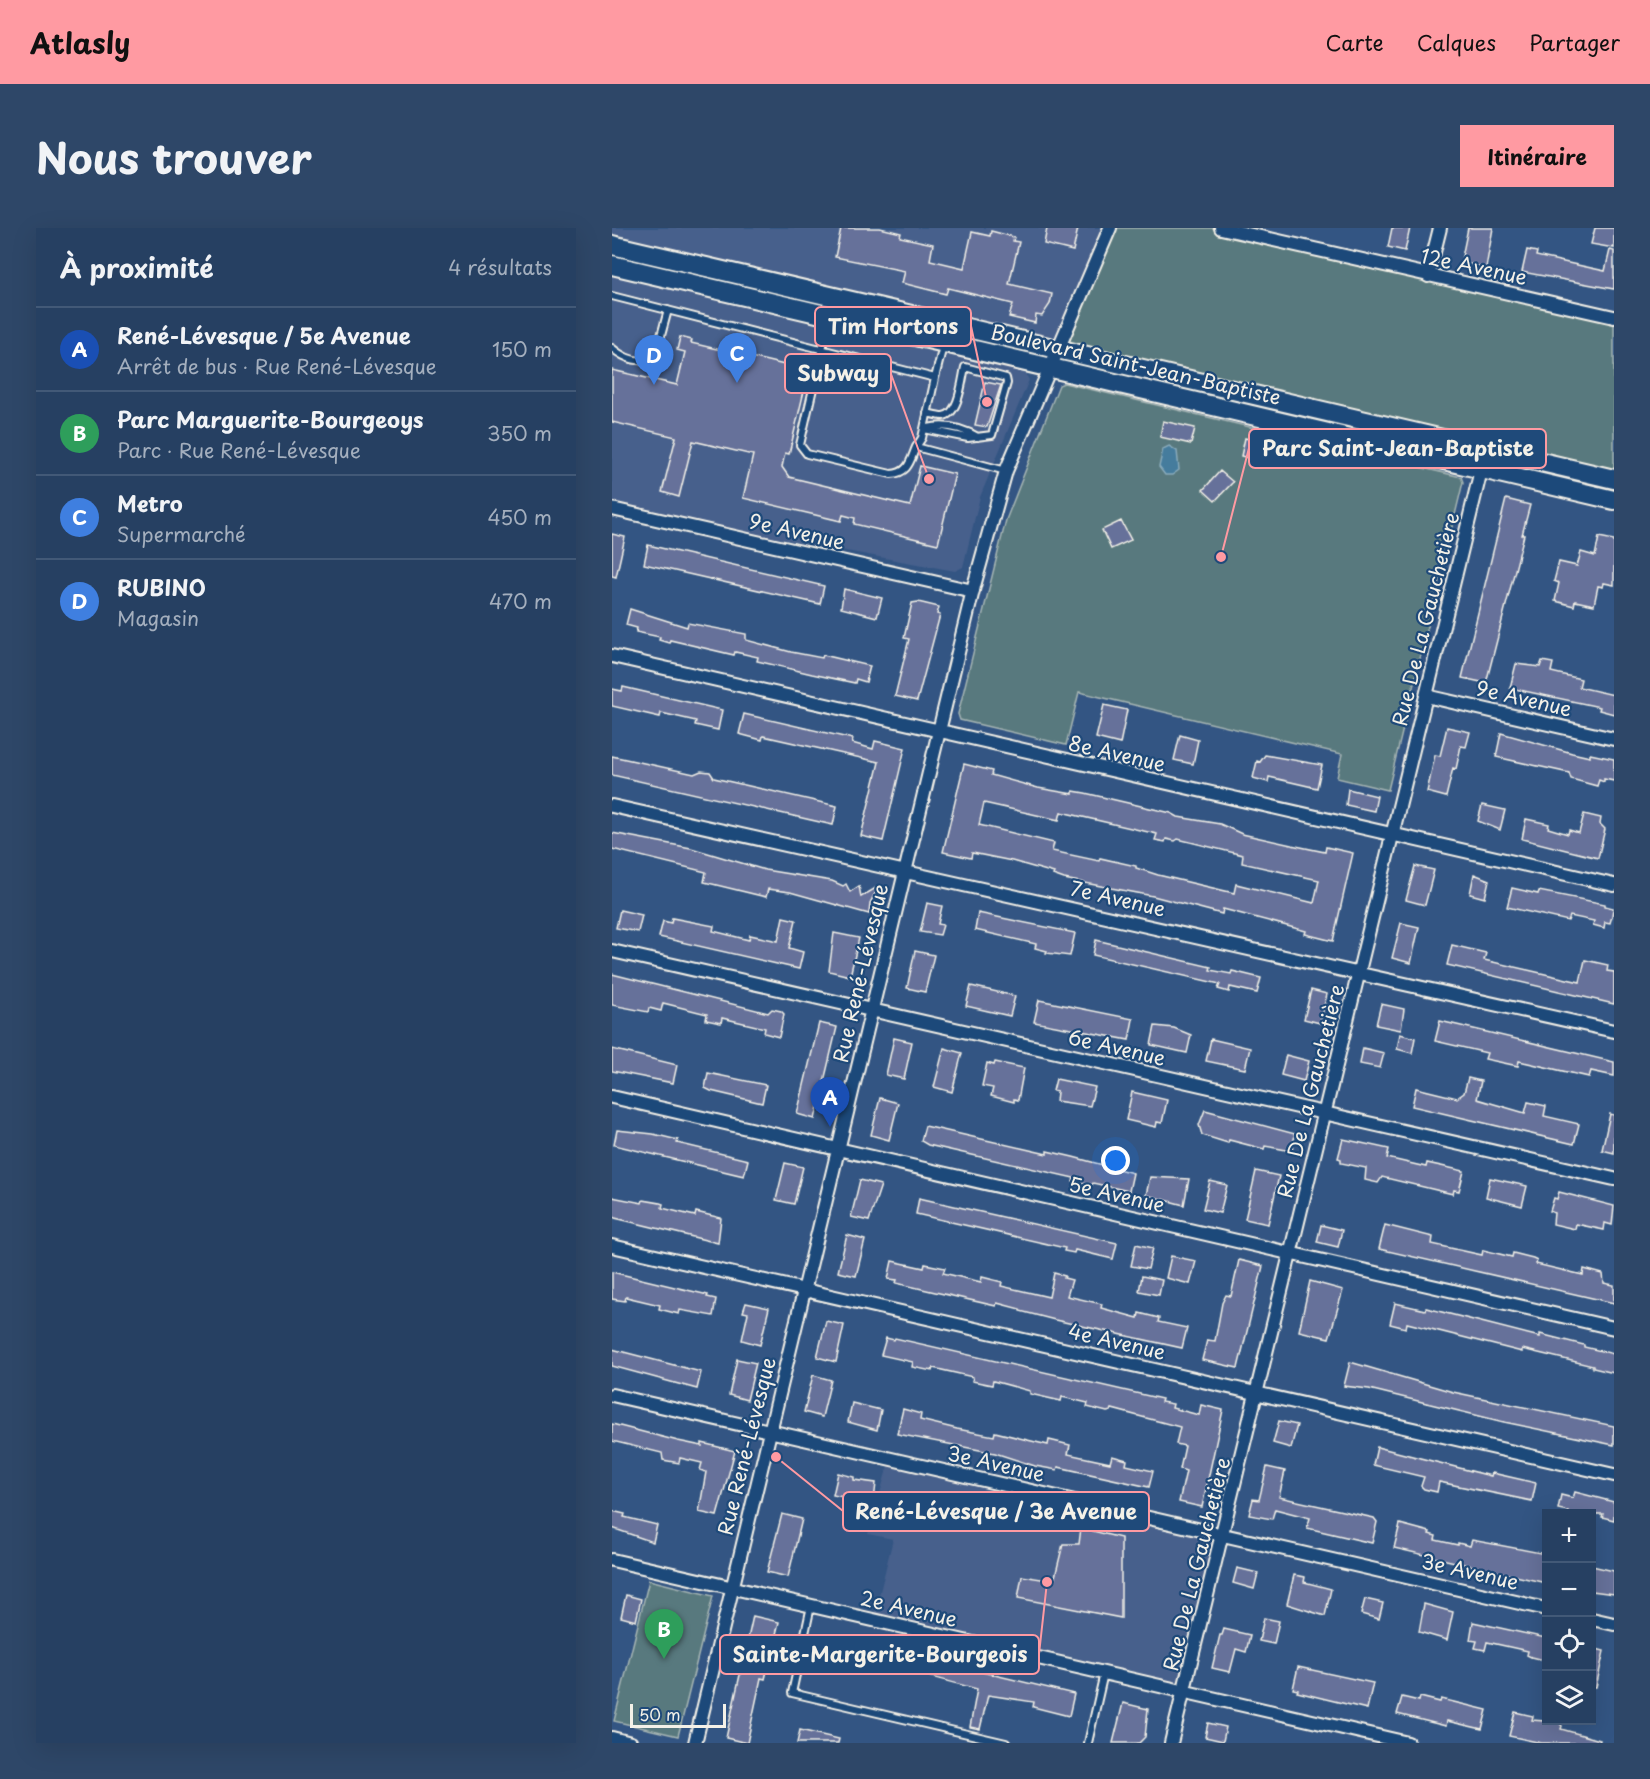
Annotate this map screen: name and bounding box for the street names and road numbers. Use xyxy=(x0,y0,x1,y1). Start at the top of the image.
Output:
street label: 12e Avenue xyxy=(1418,240,1530,292)
street label: Boulevard Saint-Jean-Baptiste xyxy=(988,316,1284,412)
street label: 9e Avenue xyxy=(746,505,848,557)
street label: Rue De La Gauchetière xyxy=(1384,509,1466,729)
street label: 9e Avenue xyxy=(1473,672,1575,724)
street label: 8e Avenue xyxy=(1065,727,1169,779)
street label: 7e Avenue xyxy=(1067,872,1169,924)
street label: Rue René-Lévesque xyxy=(825,881,895,1065)
street label: Rue De La Gauchetière xyxy=(1269,981,1351,1201)
street label: 6e Avenue xyxy=(1065,1021,1169,1073)
street label: 5e Avenue xyxy=(1066,1168,1168,1220)
street label: 4e Avenue xyxy=(1066,1315,1169,1367)
street label: Rue René-Lévesque xyxy=(709,1354,783,1538)
street label: 3e Avenue xyxy=(944,1437,1048,1489)
street label: Rue De La Gauchetière xyxy=(1155,1454,1237,1674)
street label: 3e Avenue xyxy=(1418,1545,1522,1597)
street label: 2e Avenue xyxy=(858,1582,960,1634)

